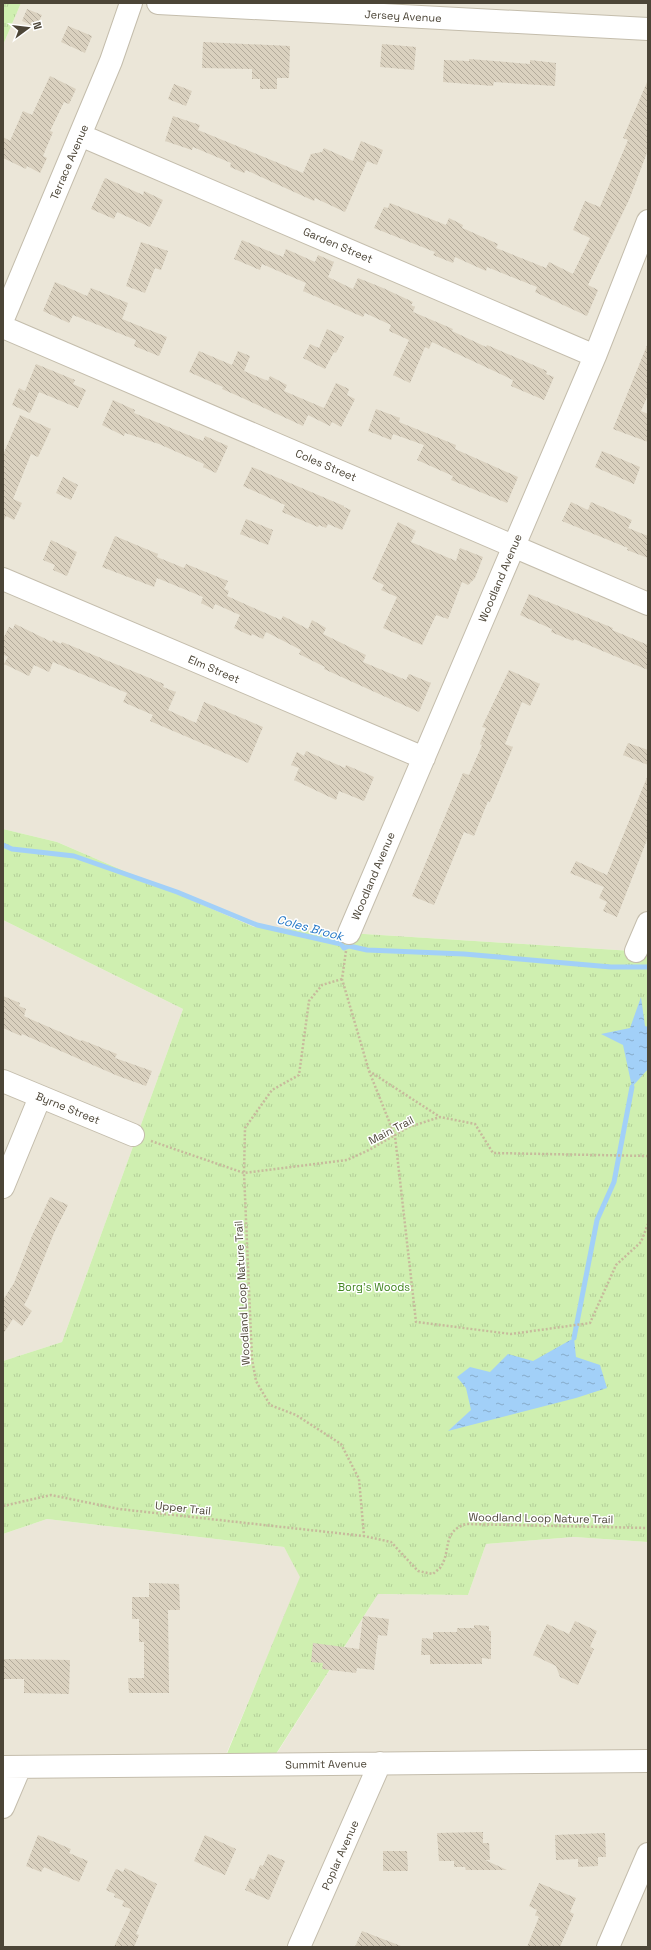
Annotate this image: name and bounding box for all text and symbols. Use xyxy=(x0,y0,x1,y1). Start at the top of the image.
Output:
street label: Jersey Avenue xyxy=(364,7,442,25)
north arrow xyxy=(8,8,48,48)
text: N xyxy=(30,20,45,31)
street label: Terrace Avenue xyxy=(47,122,91,202)
street label: Garden Street xyxy=(301,224,375,266)
street label: Coles Street xyxy=(293,446,359,484)
street label: Woodland Avenue xyxy=(475,532,525,624)
street label: Elm Street xyxy=(186,652,242,686)
street label: Woodland Avenue xyxy=(348,830,398,922)
water label: Coles Brook xyxy=(275,911,346,945)
street label: Byrne Street xyxy=(34,1089,102,1127)
street label: Main Trail xyxy=(366,1113,416,1147)
street label: Woodland Loop Nature Trail xyxy=(231,1220,253,1366)
park label: Borg's Woods xyxy=(338,1280,410,1294)
street label: Upper Trail xyxy=(154,1498,212,1518)
street label: Woodland Loop Nature Trail xyxy=(469,1510,613,1526)
street label: Summit Avenue xyxy=(285,1756,367,1772)
street label: Poplar Avenue xyxy=(318,1818,362,1892)

